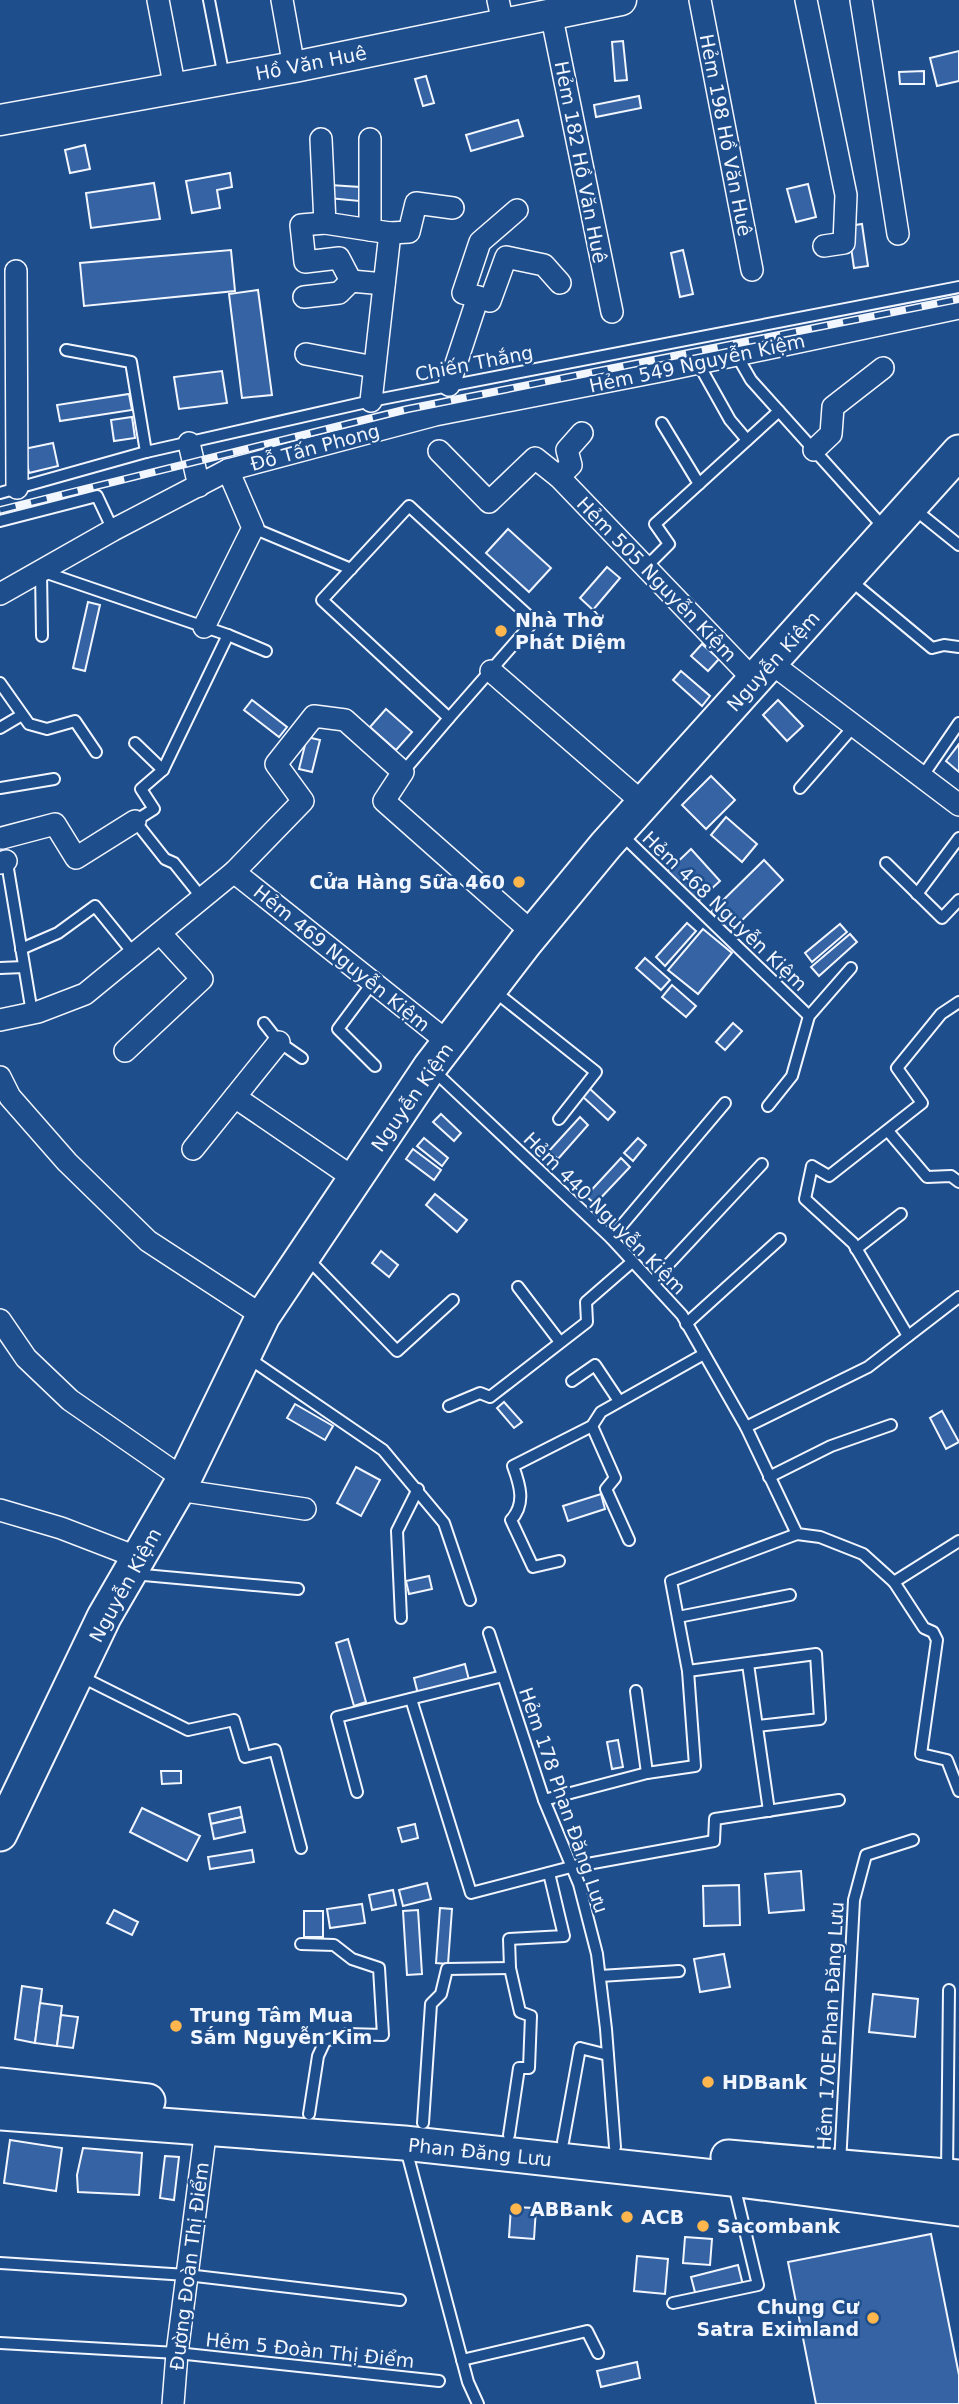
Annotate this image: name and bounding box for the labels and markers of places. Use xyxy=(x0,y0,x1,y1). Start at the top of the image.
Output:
place label: Nhà Thờ Phát Diệm xyxy=(515,609,626,653)
marker: Nhà Thờ Phát Diệm xyxy=(493,623,509,639)
place label: Cửa Hàng Sữa 460 xyxy=(309,871,505,893)
marker: Cửa Hàng Sữa 460 xyxy=(511,874,527,890)
place label: Trung Tâm Mua Sắm Nguyễn Kim xyxy=(190,2004,372,2048)
marker: Trung Tâm Mua Sắm Nguyễn Kim xyxy=(168,2018,184,2034)
place label: HDBank xyxy=(722,2071,808,2093)
marker: HDBank xyxy=(700,2074,716,2090)
place label: ABBank xyxy=(530,2198,613,2220)
marker: ABBank xyxy=(508,2201,524,2217)
place label: ACB xyxy=(641,2206,684,2228)
marker: ACB xyxy=(619,2209,635,2225)
place label: Sacombank xyxy=(717,2215,841,2237)
marker: Sacombank xyxy=(695,2218,711,2234)
place label: Chung Cư Satra Eximland xyxy=(697,2296,859,2340)
marker: Chung Cư Satra Eximland xyxy=(865,2310,881,2326)

